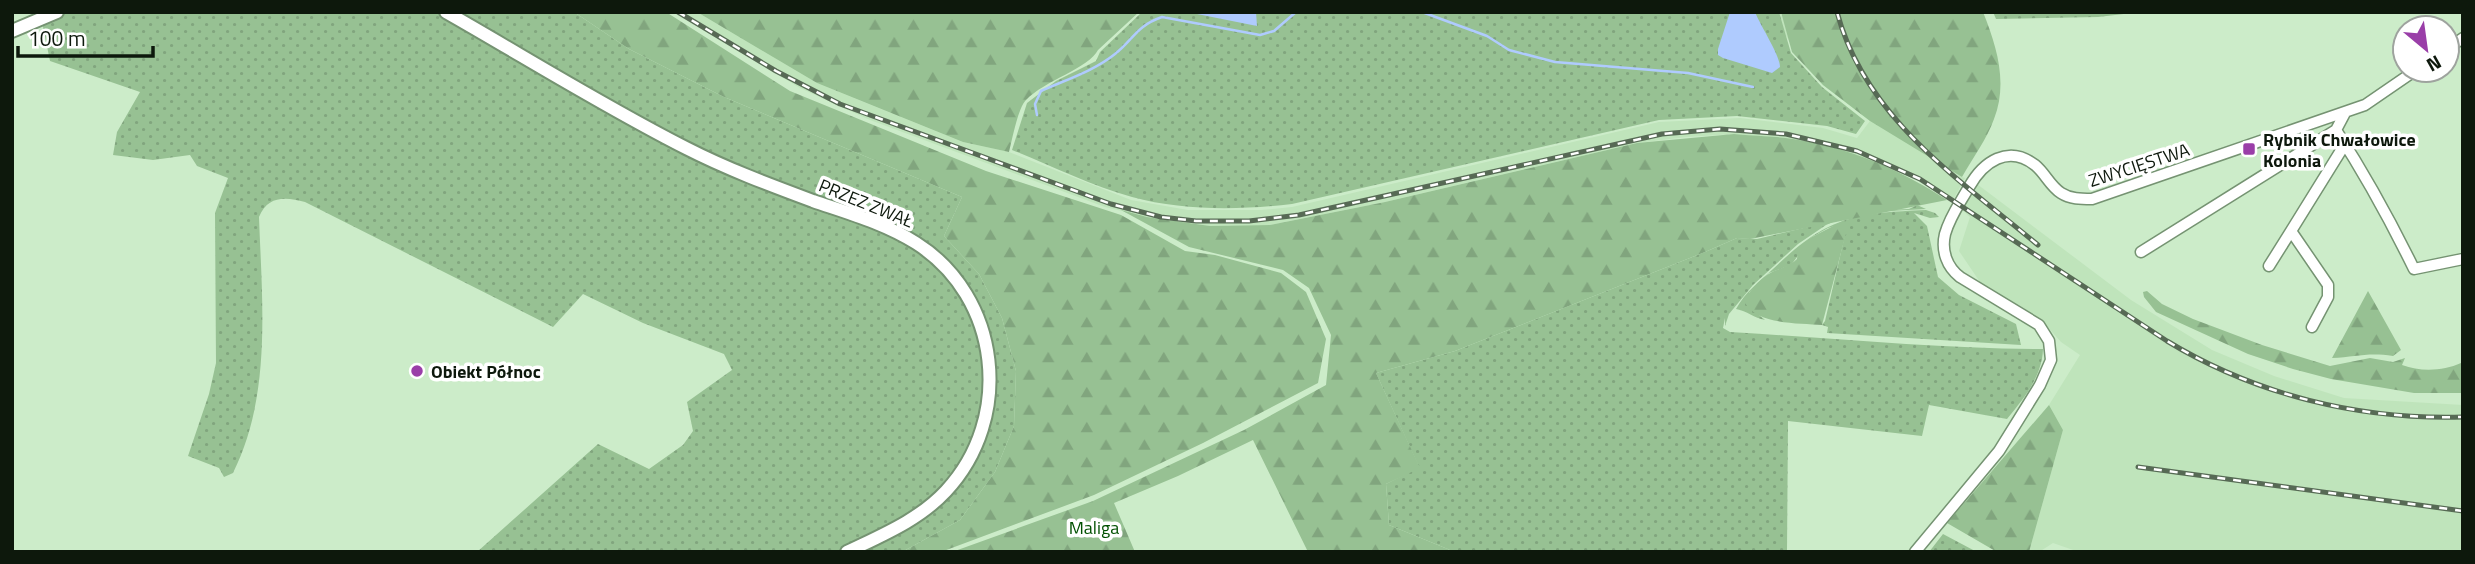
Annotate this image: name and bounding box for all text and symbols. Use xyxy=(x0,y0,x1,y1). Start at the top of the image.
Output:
scale bar xyxy=(18,14,152,58)
north arrow xyxy=(2391,14,2461,84)
text: 100 m xyxy=(28,22,85,54)
text: N xyxy=(2422,48,2447,80)
place label: Rybnik Chwałowice Kolonia xyxy=(2263,126,2416,174)
street label: ZWYCIĘSTWA xyxy=(2085,136,2193,194)
marker: Rybnik Chwałowice Kolonia xyxy=(2241,141,2257,157)
street label: PRZEZ ZWAŁ xyxy=(815,172,918,234)
place label: Obiekt Północ xyxy=(431,358,541,385)
marker: Obiekt Północ xyxy=(409,363,425,379)
park label: Maliga xyxy=(1069,514,1119,541)

